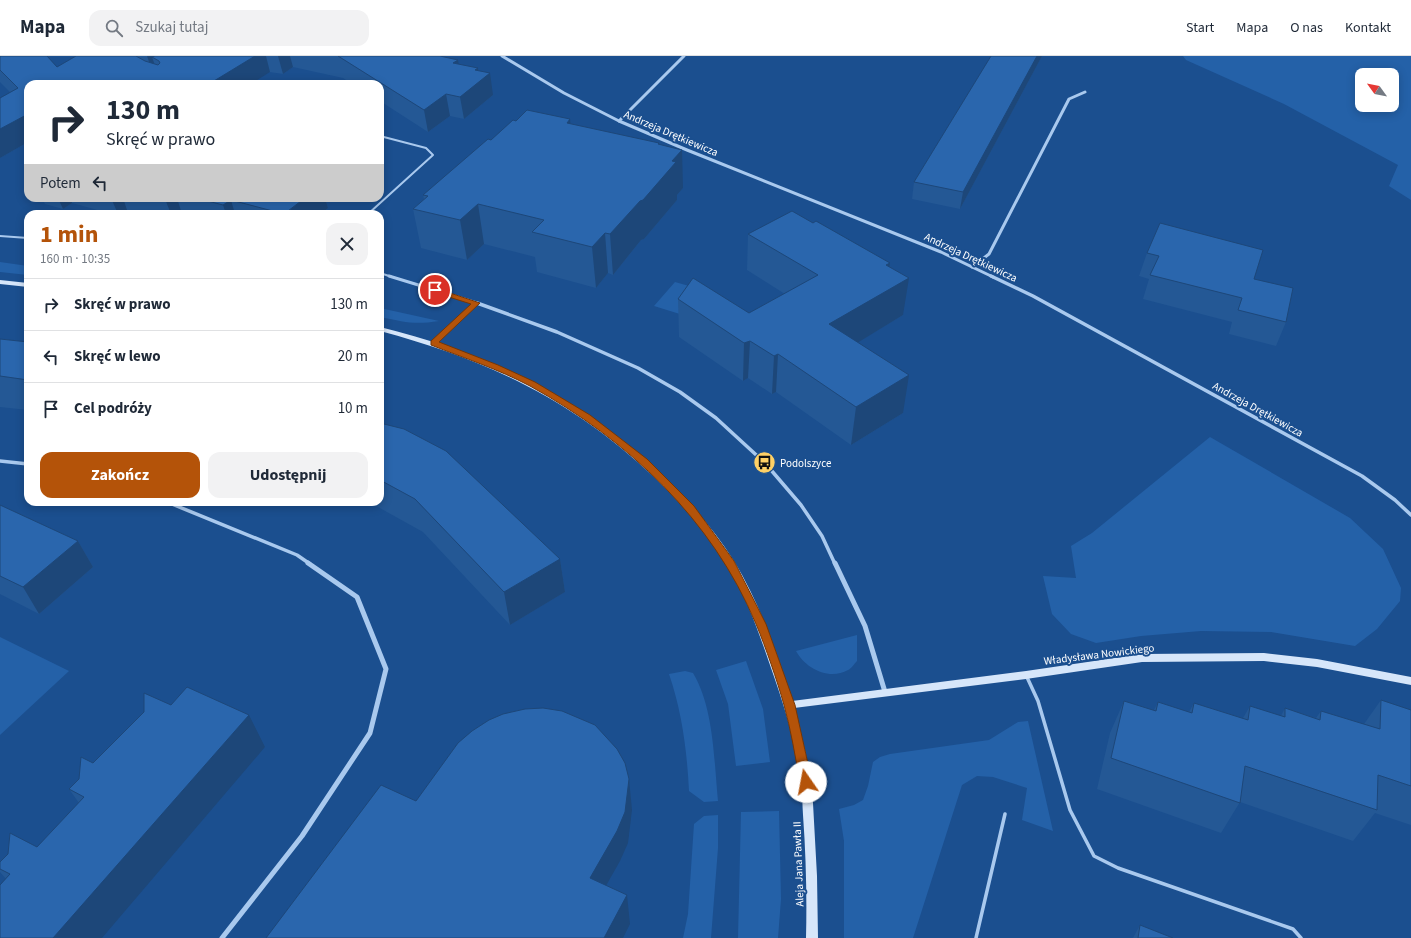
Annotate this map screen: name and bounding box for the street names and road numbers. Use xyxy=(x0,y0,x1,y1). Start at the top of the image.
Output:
street label: Andrzeja Drętkiewicza xyxy=(621,107,720,160)
street label: Andrzeja Drętkiewicza xyxy=(922,229,1020,286)
street label: Andrzeja Drętkiewicza xyxy=(1210,378,1306,441)
street label: Władysława Nowickiego xyxy=(1043,640,1155,669)
street label: Aleja Jana Pawła II xyxy=(790,821,807,907)

